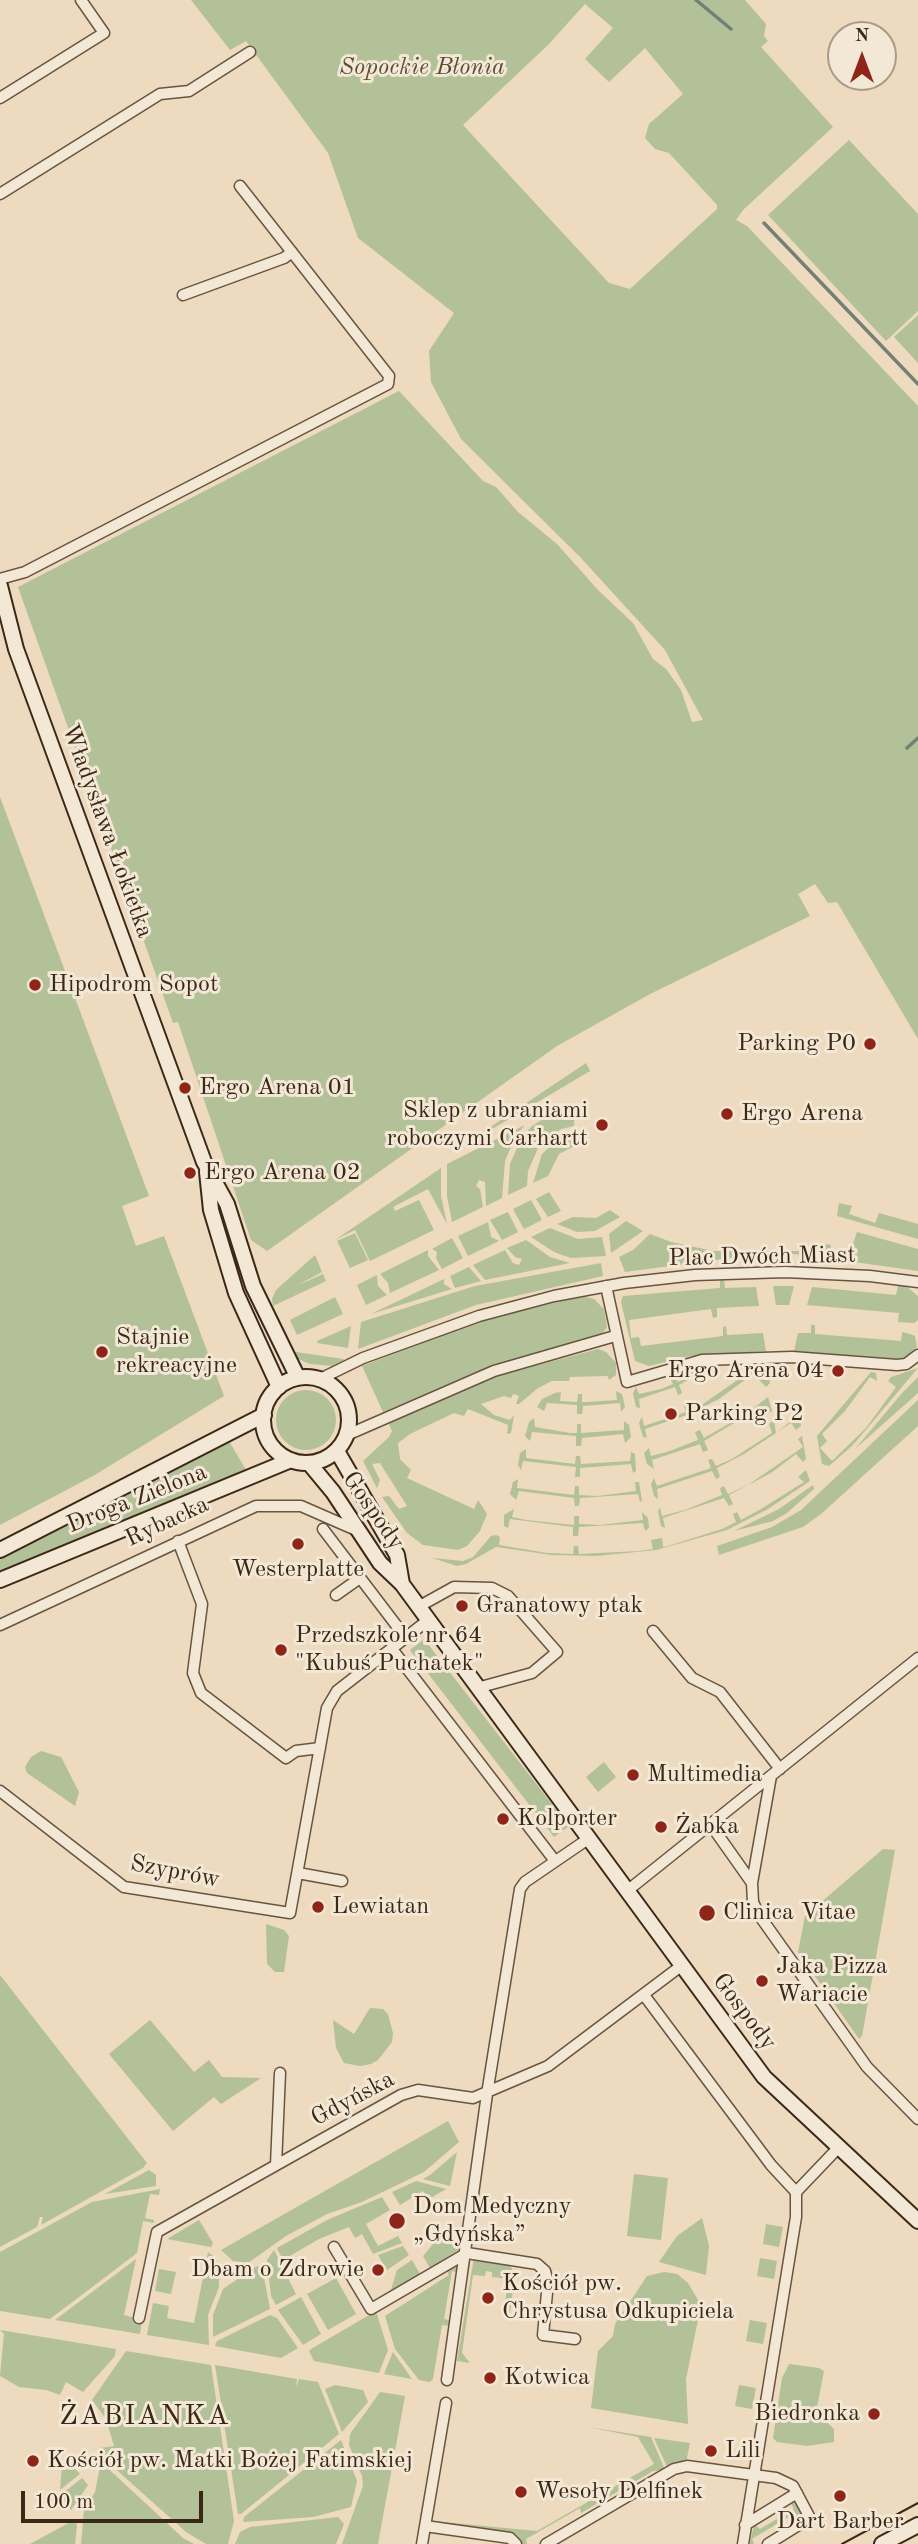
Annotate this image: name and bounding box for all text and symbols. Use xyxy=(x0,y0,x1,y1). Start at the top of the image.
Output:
north arrow xyxy=(827,21,897,91)
text: N xyxy=(855,27,869,46)
park label: Sopockie Błonia xyxy=(339,54,505,82)
street label: Władysława Łokietka xyxy=(55,720,159,942)
place label: Hipodrom Sopot xyxy=(49,971,218,999)
marker: Hipodrom Sopot xyxy=(27,977,43,993)
place label: Parking P0 xyxy=(737,1030,856,1058)
marker: Parking P0 xyxy=(862,1036,878,1052)
place label: Ergo Arena 01 xyxy=(199,1074,356,1102)
marker: Ergo Arena 01 xyxy=(177,1080,193,1096)
place label: Sklep z ubraniami roboczymi Carhartt xyxy=(387,1097,588,1153)
place label: Ergo Arena xyxy=(741,1100,863,1128)
marker: Ergo Arena xyxy=(719,1106,735,1122)
marker: Sklep z ubraniami roboczymi Carhartt xyxy=(594,1117,610,1133)
place label: Ergo Arena 02 xyxy=(204,1159,361,1187)
marker: Ergo Arena 02 xyxy=(182,1165,198,1181)
street label: Plac Dwóch Miast xyxy=(668,1241,856,1273)
place label: Stajnie rekreacyjne xyxy=(116,1324,237,1380)
marker: Stajnie rekreacyjne xyxy=(94,1344,110,1360)
place label: Ergo Arena 04 xyxy=(667,1357,824,1385)
marker: Ergo Arena 04 xyxy=(830,1363,846,1379)
place label: Parking P2 xyxy=(685,1400,804,1428)
marker: Parking P2 xyxy=(663,1406,679,1422)
street label: Droga Zielona xyxy=(63,1458,211,1540)
street label: Gospody xyxy=(336,1466,410,1556)
street label: Rybacka xyxy=(121,1490,213,1554)
marker: Westerplatte xyxy=(290,1536,306,1552)
place label: Westerplatte xyxy=(232,1556,364,1584)
place label: Granatowy ptak xyxy=(476,1592,643,1620)
marker: Granatowy ptak xyxy=(454,1598,470,1614)
place label: Przedszkole nr 64 "Kubuś Puchatek" xyxy=(295,1622,484,1678)
marker: Przedszkole nr 64 "Kubuś Puchatek" xyxy=(273,1642,289,1658)
place label: Multimedia xyxy=(647,1761,762,1789)
marker: Multimedia xyxy=(625,1767,641,1783)
place label: Kolporter xyxy=(517,1805,617,1833)
marker: Kolporter xyxy=(495,1811,511,1827)
place label: Żabka xyxy=(675,1813,739,1841)
marker: Żabka xyxy=(653,1819,669,1835)
street label: Szyprów xyxy=(128,1849,222,1895)
place label: Lewiatan xyxy=(332,1893,429,1921)
marker: Lewiatan xyxy=(310,1899,326,1915)
place label: Clinica Vitae xyxy=(723,1899,856,1927)
marker: Clinica Vitae xyxy=(697,1903,717,1923)
place label: Jaka Pizza Wariacie xyxy=(776,1953,888,2009)
street label: Gospody xyxy=(706,1968,782,2056)
marker: Jaka Pizza Wariacie xyxy=(754,1973,770,1989)
street label: Gdyńska xyxy=(306,2065,400,2133)
place label: Dom Medyczny „Gdyńska” xyxy=(413,2193,571,2249)
marker: Dom Medyczny „Gdyńska” xyxy=(387,2211,407,2231)
place label: Dbam o Zdrowie xyxy=(191,2256,364,2284)
marker: Dbam o Zdrowie xyxy=(370,2262,386,2278)
place label: Kościół pw. Chrystusa Odkupiciela xyxy=(502,2270,734,2326)
marker: Kościół pw. Chrystusa Odkupiciela xyxy=(480,2290,496,2306)
place label: Kotwica xyxy=(504,2364,590,2392)
marker: Kotwica xyxy=(482,2370,498,2386)
district label: ŻABIANKA xyxy=(60,2400,230,2434)
place label: Biedronka xyxy=(754,2400,860,2428)
marker: Biedronka xyxy=(866,2406,882,2422)
place label: Lili xyxy=(725,2437,761,2465)
marker: Lili xyxy=(703,2443,719,2459)
place label: Kościół pw. Matki Bożej Fatimskiej xyxy=(47,2447,413,2475)
marker: Kościół pw. Matki Bożej Fatimskiej xyxy=(25,2453,41,2469)
scale bar xyxy=(24,2478,206,2522)
place label: Wesoły Delfinek xyxy=(535,2478,703,2506)
marker: Wesoły Delfinek xyxy=(513,2484,529,2500)
marker: Dart Barber xyxy=(832,2488,848,2504)
text: 100 m xyxy=(34,2492,93,2513)
place label: Dart Barber xyxy=(777,2508,903,2536)

